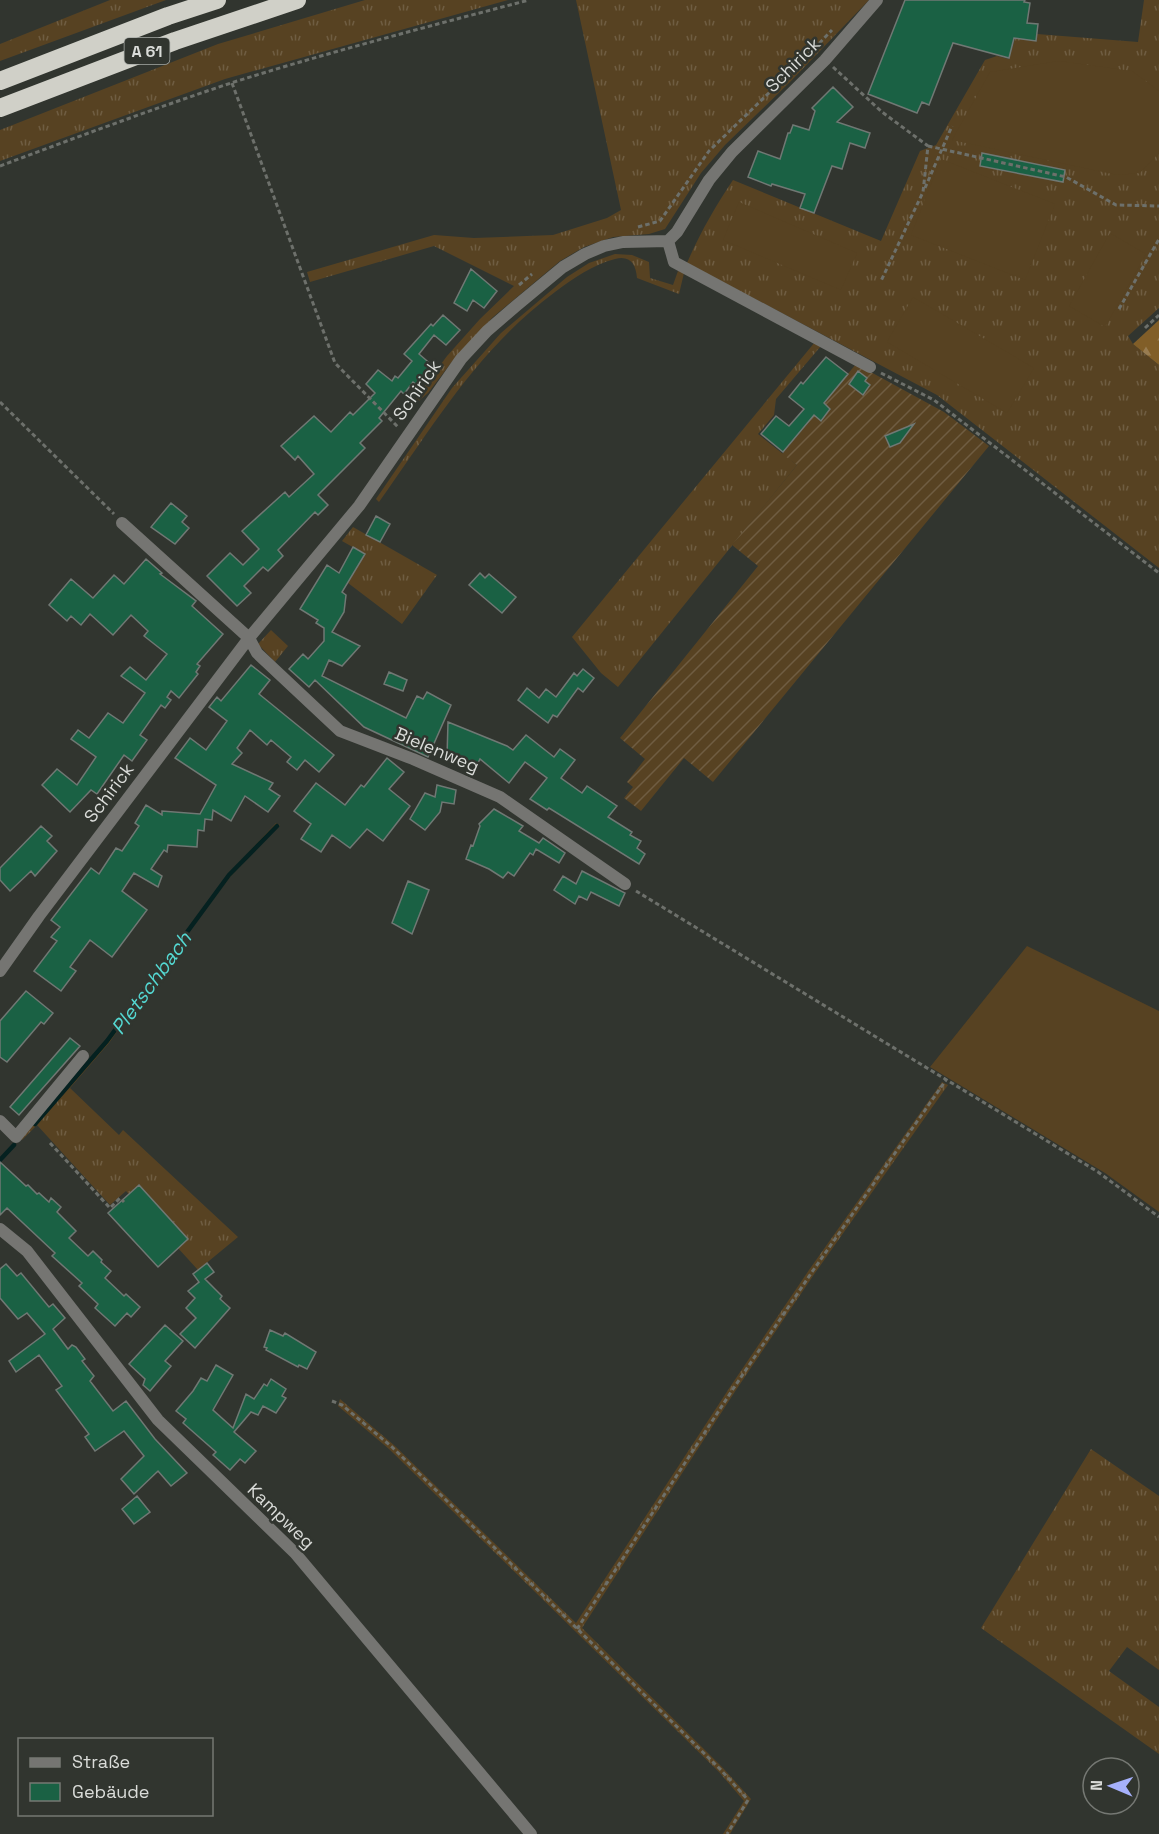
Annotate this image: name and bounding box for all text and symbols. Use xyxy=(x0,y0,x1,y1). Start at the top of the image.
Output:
street label: Schirick xyxy=(760,32,825,97)
road number: A 61 xyxy=(124,38,170,64)
street label: Schirick xyxy=(387,355,446,425)
street label: Bielenweg xyxy=(392,721,483,778)
street label: Schirick xyxy=(79,758,139,827)
water label: Pletschbach xyxy=(105,926,197,1039)
street label: Kampweg xyxy=(243,1478,320,1553)
legend xyxy=(18,1738,213,1816)
text: Straße xyxy=(72,1750,130,1773)
north arrow xyxy=(1081,1756,1141,1816)
text: Gebäude xyxy=(72,1780,150,1803)
text: N xyxy=(1086,1780,1107,1791)

